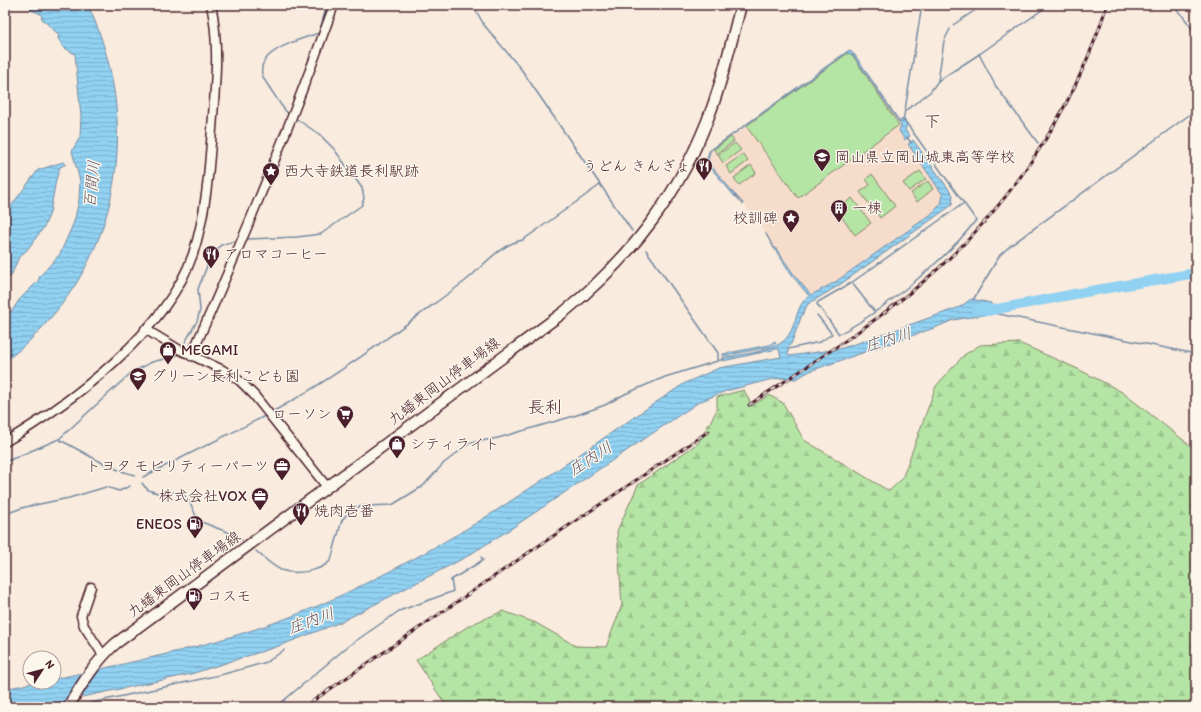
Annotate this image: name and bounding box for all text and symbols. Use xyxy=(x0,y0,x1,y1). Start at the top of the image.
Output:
district label: 下 xyxy=(924,111,941,131)
school or university icon: 岡山県立岡山城東高等学校 xyxy=(812,147,832,172)
place label: 岡山県立岡山城東高等学校 xyxy=(835,148,1015,166)
restaurant icon: うどん きんぎょ xyxy=(694,156,714,181)
place label: うどん きんぎょ xyxy=(582,157,691,175)
water label: 百間川 xyxy=(80,159,103,209)
place icon: 西大寺鉄道長利駅跡 xyxy=(261,161,281,186)
place label: 西大寺鉄道長利駅跡 xyxy=(284,162,419,180)
building icon: 一棟 xyxy=(829,198,849,223)
place label: 一棟 xyxy=(852,199,882,217)
place icon: 校訓碑 xyxy=(781,208,801,233)
place label: 校訓碑 xyxy=(733,209,778,227)
restaurant icon: アロマコーヒー xyxy=(201,244,221,269)
place label: アロマコーヒー xyxy=(224,245,328,263)
water label: 庄内川 xyxy=(862,323,914,356)
street label: 九蟠東岡山停車場線 xyxy=(385,333,503,429)
shop icon: MEGAMI xyxy=(158,340,178,365)
place label: MEGAMI xyxy=(181,341,238,359)
school or university icon: グリーン長利こども園 xyxy=(128,366,148,391)
place label: グリーン長利こども園 xyxy=(151,367,300,385)
district label: 長利 xyxy=(528,397,562,417)
supermarket icon: ローソン xyxy=(335,404,355,429)
place label: ローソン xyxy=(272,405,332,423)
shop icon: シティライト xyxy=(387,434,407,459)
place label: シティライト xyxy=(410,435,499,453)
water label: 庄内川 xyxy=(565,437,616,479)
office icon: トヨタ モビリティーパーツ xyxy=(272,456,292,481)
place label: トヨタ モビリティーパーツ xyxy=(86,457,269,475)
office icon: 株式会社VOX xyxy=(250,486,270,511)
place label: 株式会社VOX xyxy=(158,487,247,505)
restaurant icon: 焼肉壱番 xyxy=(291,501,311,526)
place label: 焼肉壱番 xyxy=(314,502,374,520)
fuel station icon: ENEOS xyxy=(185,514,205,539)
place label: ENEOS xyxy=(136,515,182,533)
street label: 九蟠東岡山停車場線 xyxy=(124,527,244,621)
fuel station icon: コスモ xyxy=(184,586,204,611)
place label: コスモ xyxy=(207,587,251,605)
water label: 庄内川 xyxy=(285,603,337,638)
north arrow xyxy=(22,650,62,690)
text: N xyxy=(42,658,57,671)

